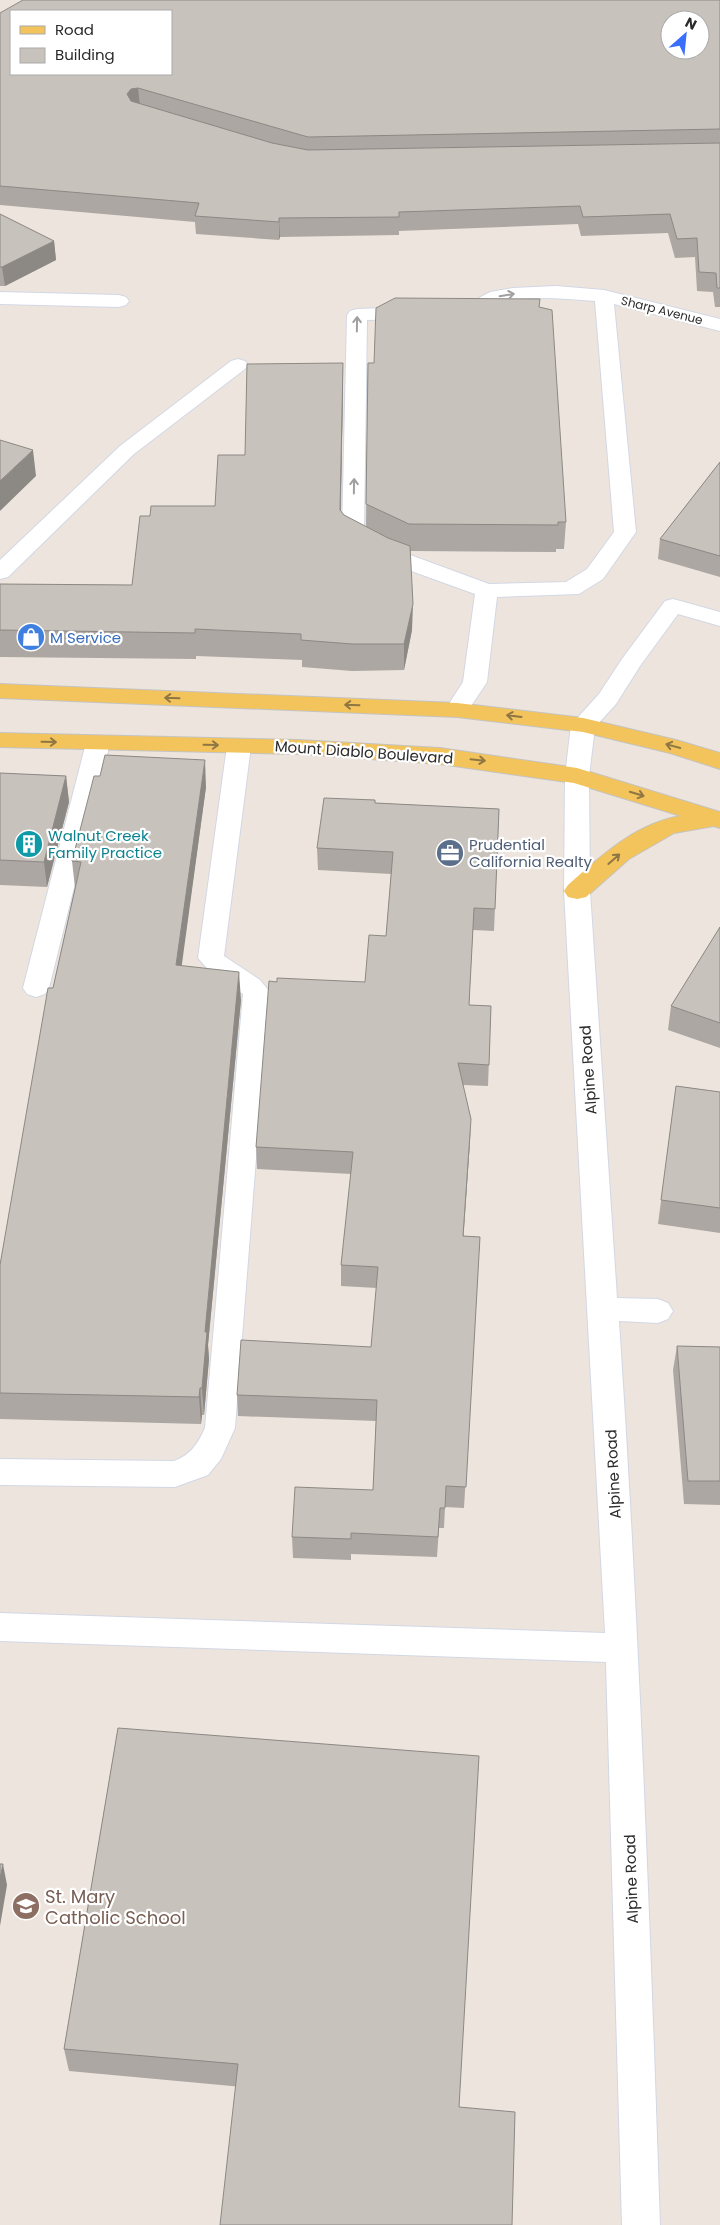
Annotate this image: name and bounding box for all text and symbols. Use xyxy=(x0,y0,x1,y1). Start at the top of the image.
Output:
legend xyxy=(10,10,172,75)
north arrow xyxy=(660,10,710,60)
text: N xyxy=(682,12,700,35)
text: Road xyxy=(55,19,94,40)
text: Building xyxy=(55,44,115,65)
one-way arrow xyxy=(498,290,514,300)
street label: Sharp Avenue xyxy=(619,292,705,328)
one-way arrow xyxy=(352,316,362,332)
one-way arrow xyxy=(349,478,359,494)
shop icon: M Service xyxy=(16,622,46,652)
place label: M Service xyxy=(50,627,121,648)
one-way arrow xyxy=(164,693,180,702)
one-way arrow xyxy=(344,701,360,710)
one-way arrow xyxy=(506,711,522,721)
street label: Mount Diablo Boulevard xyxy=(274,735,454,769)
one-way arrow xyxy=(40,737,56,747)
one-way arrow xyxy=(202,740,219,750)
one-way arrow xyxy=(666,741,682,751)
one-way arrow xyxy=(470,755,486,765)
one-way arrow xyxy=(628,790,644,800)
place label: Walnut Creek Family Practice xyxy=(48,825,162,863)
building icon: Walnut Creek Family Practice xyxy=(14,829,44,859)
place label: Prudential California Realty xyxy=(469,834,592,872)
office icon: Prudential California Realty xyxy=(435,838,465,868)
one-way arrow xyxy=(607,853,620,865)
street label: Alpine Road xyxy=(574,1025,602,1115)
street label: Alpine Road xyxy=(600,1429,626,1519)
street label: Alpine Road xyxy=(619,1834,643,1924)
place label: St. Mary Catholic School xyxy=(45,1884,186,1930)
school or university icon: St. Mary Catholic School xyxy=(11,1891,41,1921)

